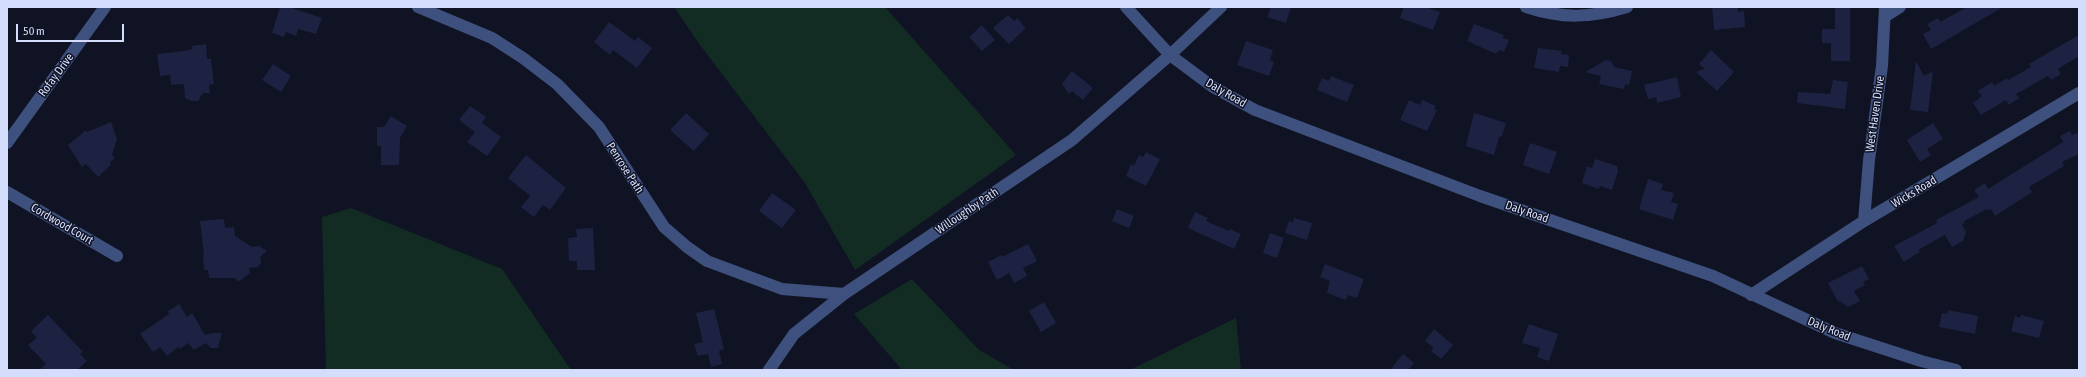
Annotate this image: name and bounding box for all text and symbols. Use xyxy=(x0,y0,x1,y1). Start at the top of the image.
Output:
scale bar xyxy=(18,16,126,42)
text: 50 m xyxy=(23,24,45,38)
street label: Rofay Drive xyxy=(35,50,77,100)
street label: West Haven Drive xyxy=(1863,75,1887,153)
street label: Daly Road xyxy=(1203,76,1249,110)
street label: Penrose Path xyxy=(603,140,647,196)
street label: Wicks Road xyxy=(1889,173,1939,211)
street label: Willoughby Path xyxy=(933,185,1001,237)
street label: Daly Road xyxy=(1503,198,1551,226)
street label: Cordwood Court xyxy=(28,200,96,248)
street label: Daly Road xyxy=(1806,314,1852,344)

